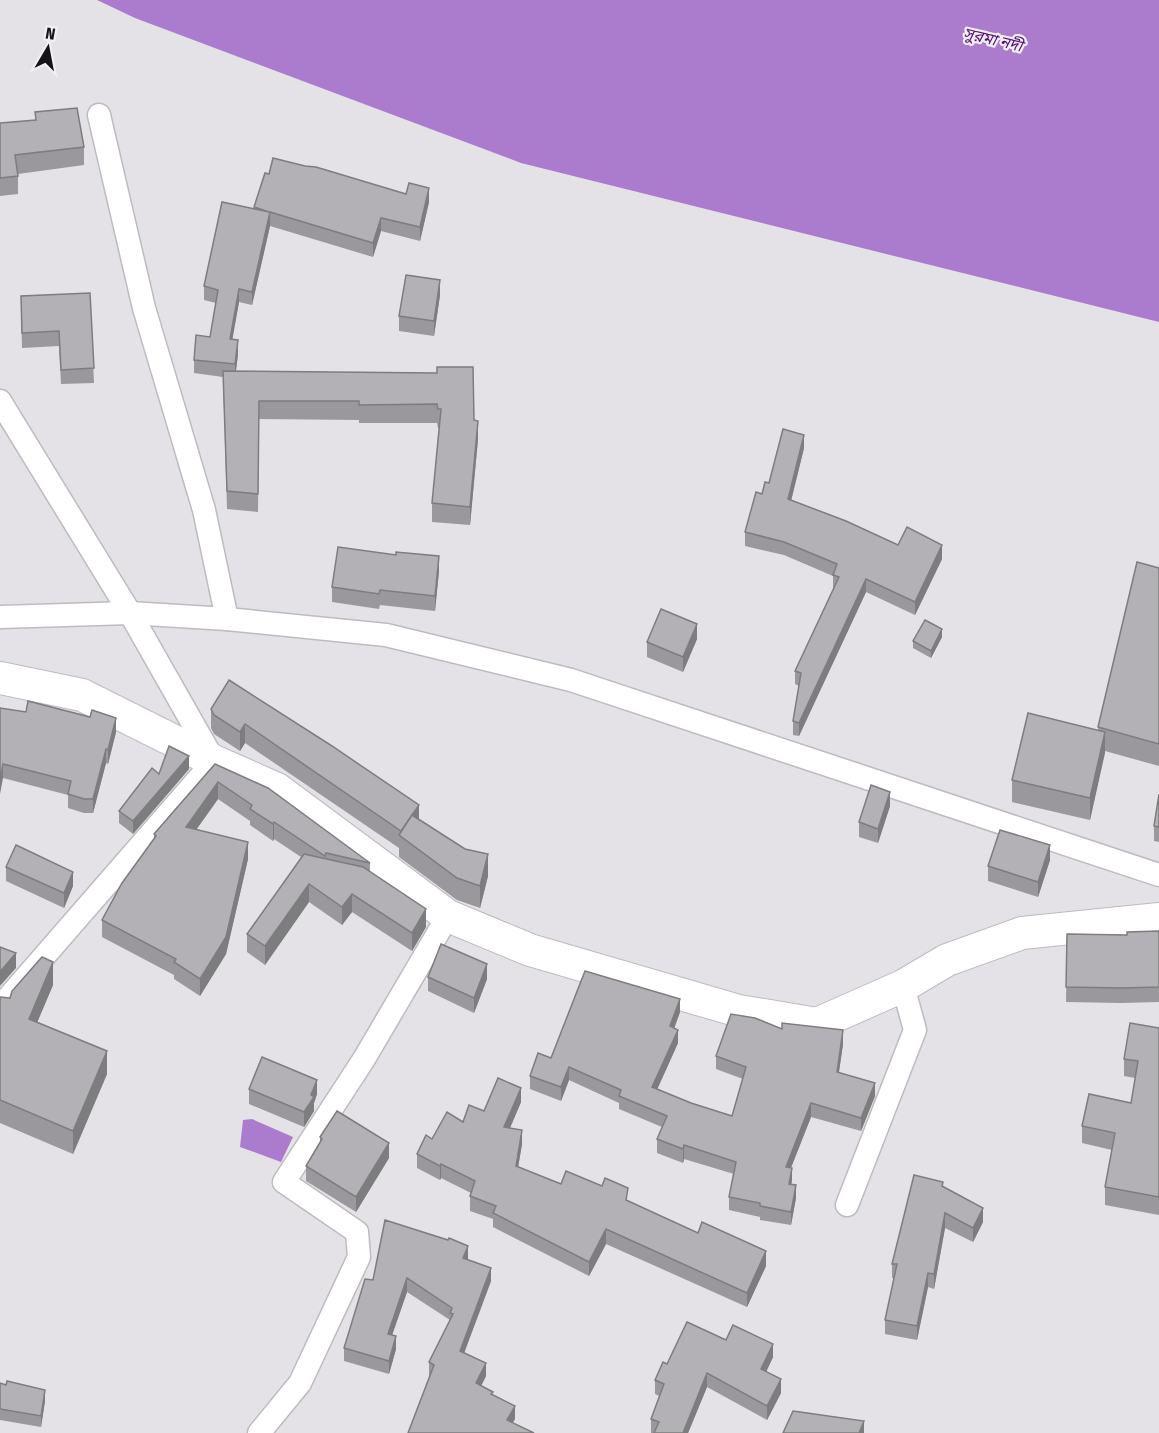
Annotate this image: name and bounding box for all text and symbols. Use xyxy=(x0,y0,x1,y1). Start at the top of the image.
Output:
north arrow xyxy=(18,18,78,78)
water label: সুরমা নদী xyxy=(962,23,1027,56)
text: N xyxy=(44,24,57,44)

